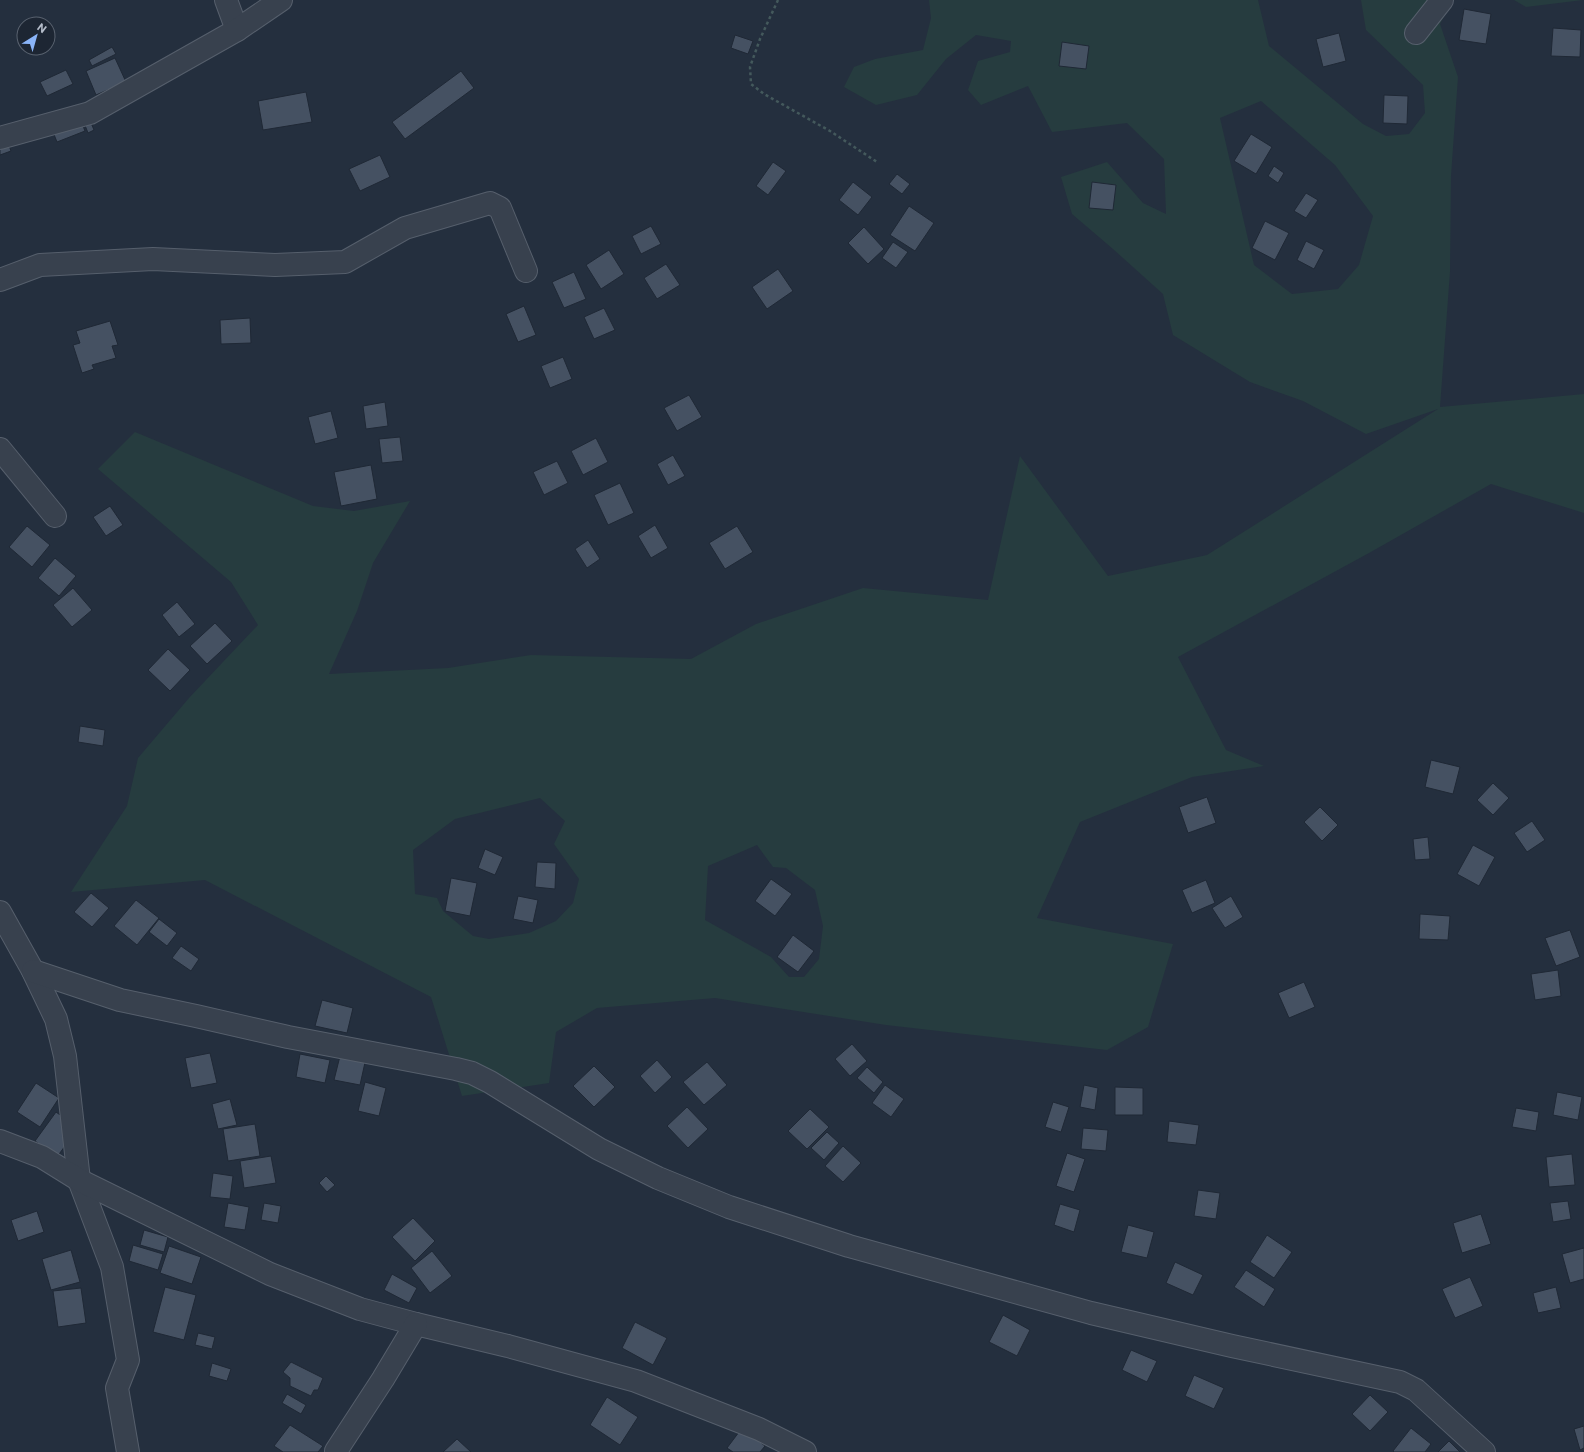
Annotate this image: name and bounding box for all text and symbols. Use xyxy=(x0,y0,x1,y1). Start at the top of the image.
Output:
north arrow xyxy=(16,16,56,56)
text: N xyxy=(35,20,50,35)

